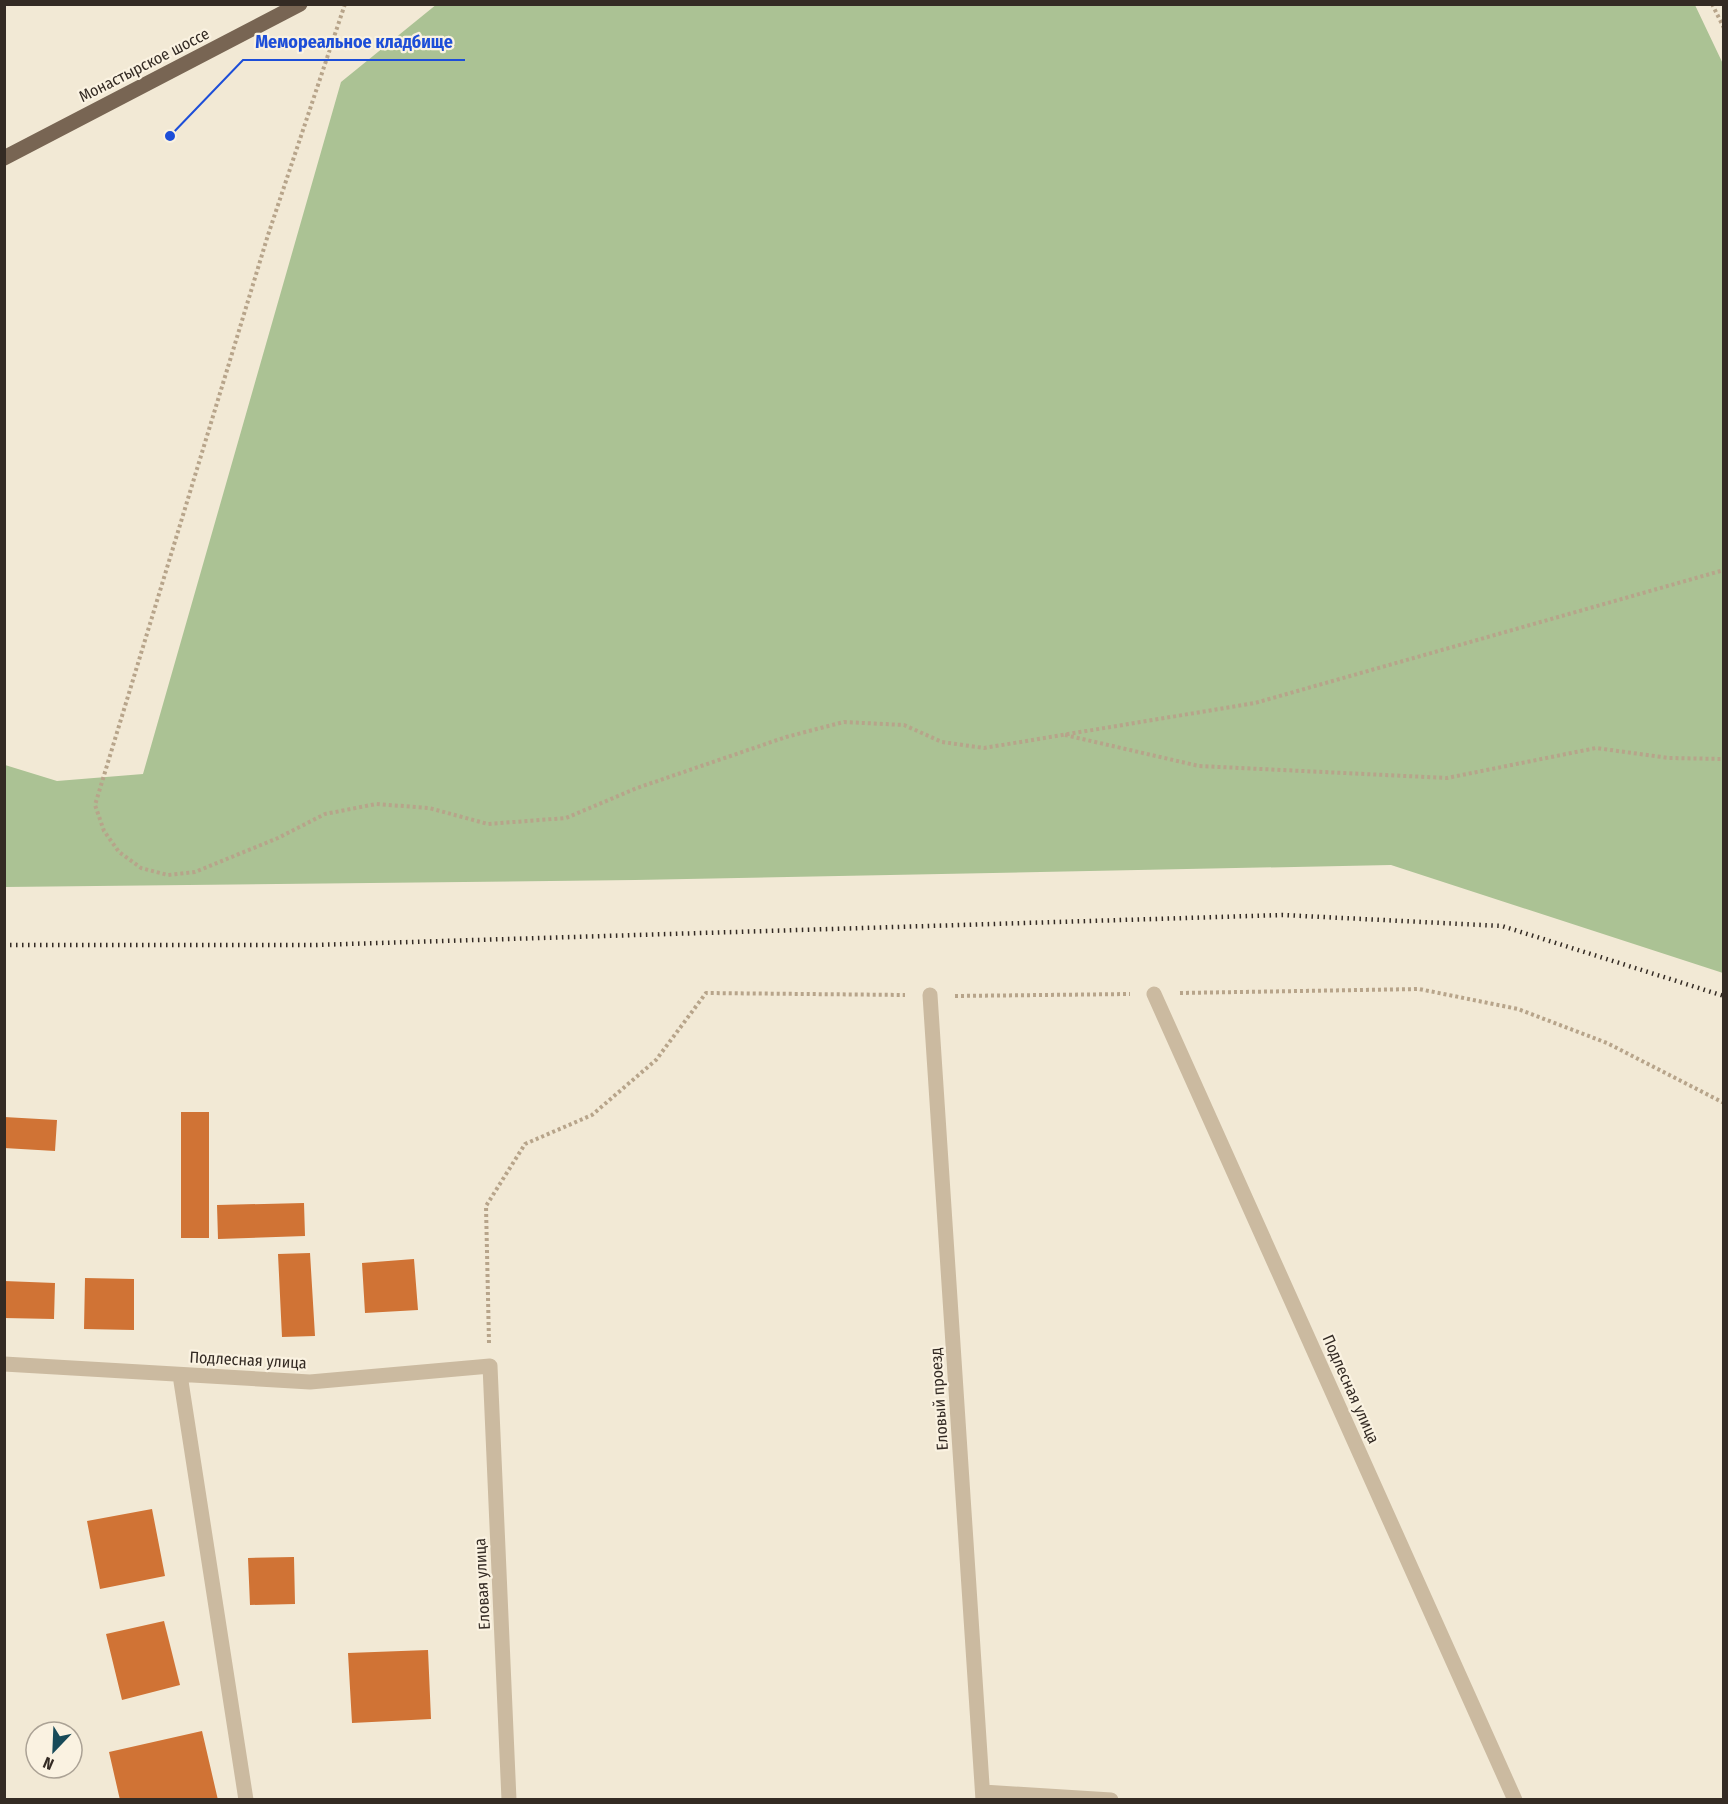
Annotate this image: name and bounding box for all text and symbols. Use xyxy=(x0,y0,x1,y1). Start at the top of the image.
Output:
street label: Монастырское шоссе xyxy=(76,24,212,106)
callout: Мемореальное кладбище xyxy=(243,24,465,60)
text: Мемореальное кладбище xyxy=(255,31,453,53)
street label: Подлесная улица xyxy=(1318,1332,1384,1447)
street label: Подлесная улица xyxy=(189,1347,307,1373)
street label: Еловый проезд xyxy=(926,1347,952,1451)
street label: Еловая улица xyxy=(470,1538,494,1630)
north arrow xyxy=(24,1720,84,1780)
text: N xyxy=(40,1753,56,1774)

